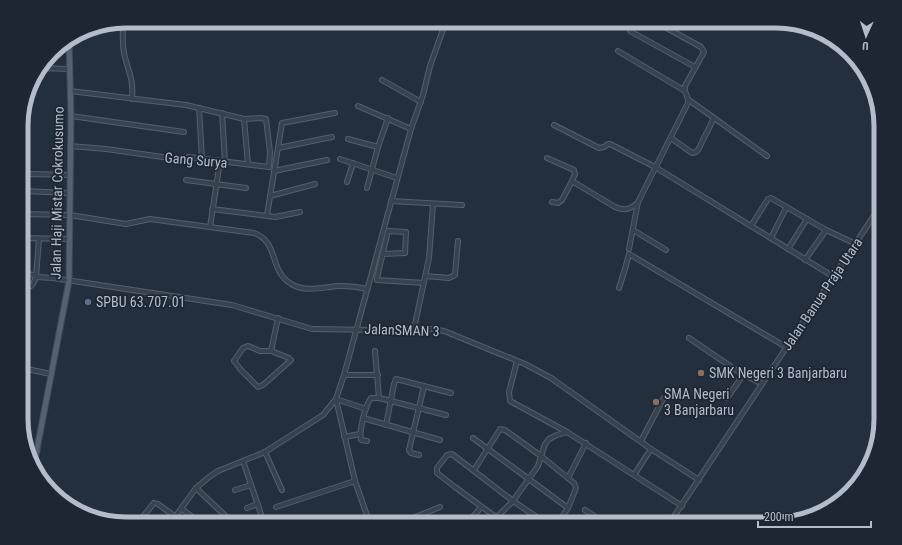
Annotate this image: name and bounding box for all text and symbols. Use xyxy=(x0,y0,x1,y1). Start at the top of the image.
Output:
north arrow xyxy=(846,16,886,56)
text: U xyxy=(862,39,869,52)
street label: Jalan Haji Mistar Cokrokusumo xyxy=(47,106,67,280)
street label: Gang Surya xyxy=(164,149,228,171)
street label: Jalan Banua Praja Utara xyxy=(778,235,866,353)
place label: SPBU 63.707.01 xyxy=(96,294,186,310)
marker: SPBU 63.707.01 xyxy=(83,297,93,307)
street label: JalanSMAN 3 xyxy=(364,321,440,339)
place label: SMK Negeri 3 Banjarbaru xyxy=(709,365,847,381)
marker: SMK Negeri 3 Banjarbaru xyxy=(696,368,706,378)
place label: SMA Negeri 3 Banjarbaru xyxy=(664,386,734,418)
marker: SMA Negeri 3 Banjarbaru xyxy=(651,397,661,407)
scale bar xyxy=(758,503,871,529)
text: 200 m xyxy=(764,510,794,524)

